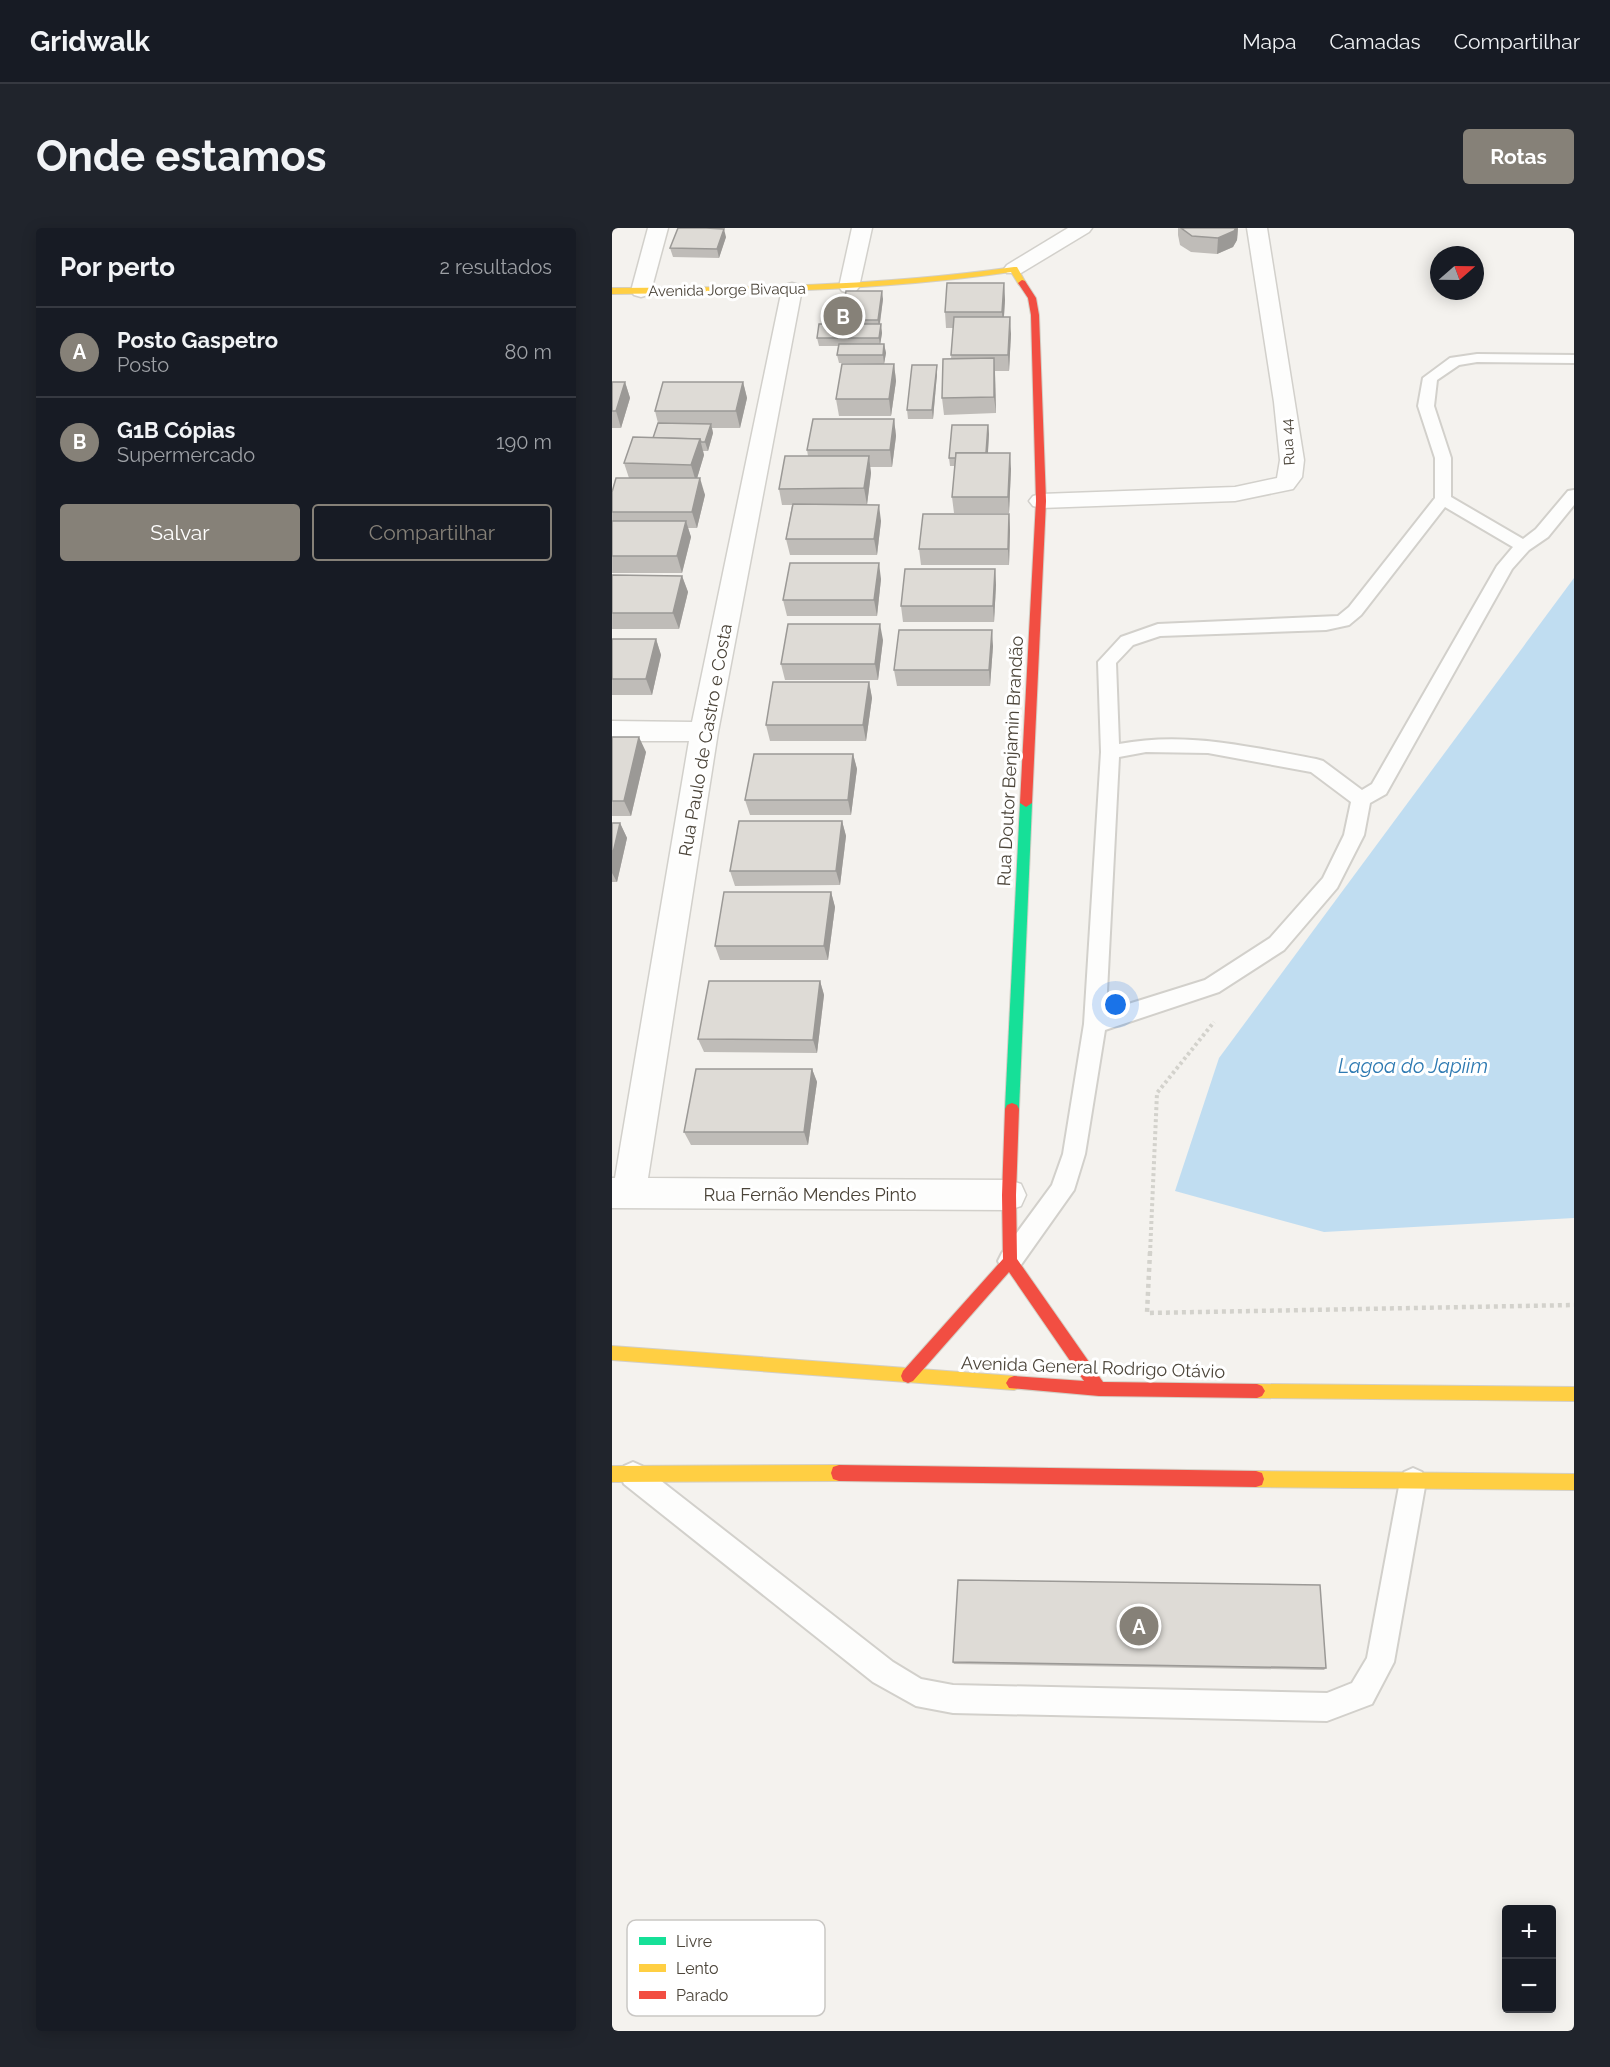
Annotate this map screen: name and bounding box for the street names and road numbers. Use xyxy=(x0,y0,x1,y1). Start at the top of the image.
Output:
street label: Avenida Jorge Bivaqua xyxy=(648,280,806,300)
street label: Rua 44 xyxy=(1277,418,1299,466)
street label: Rua Paulo de Castro e Costa xyxy=(674,622,736,858)
street label: Rua Doutor Benjamin Brandão xyxy=(993,635,1027,887)
street label: Rua Fernão Mendes Pinto xyxy=(703,1184,917,1205)
street label: Avenida General Rodrigo Otávio xyxy=(961,1352,1226,1382)

